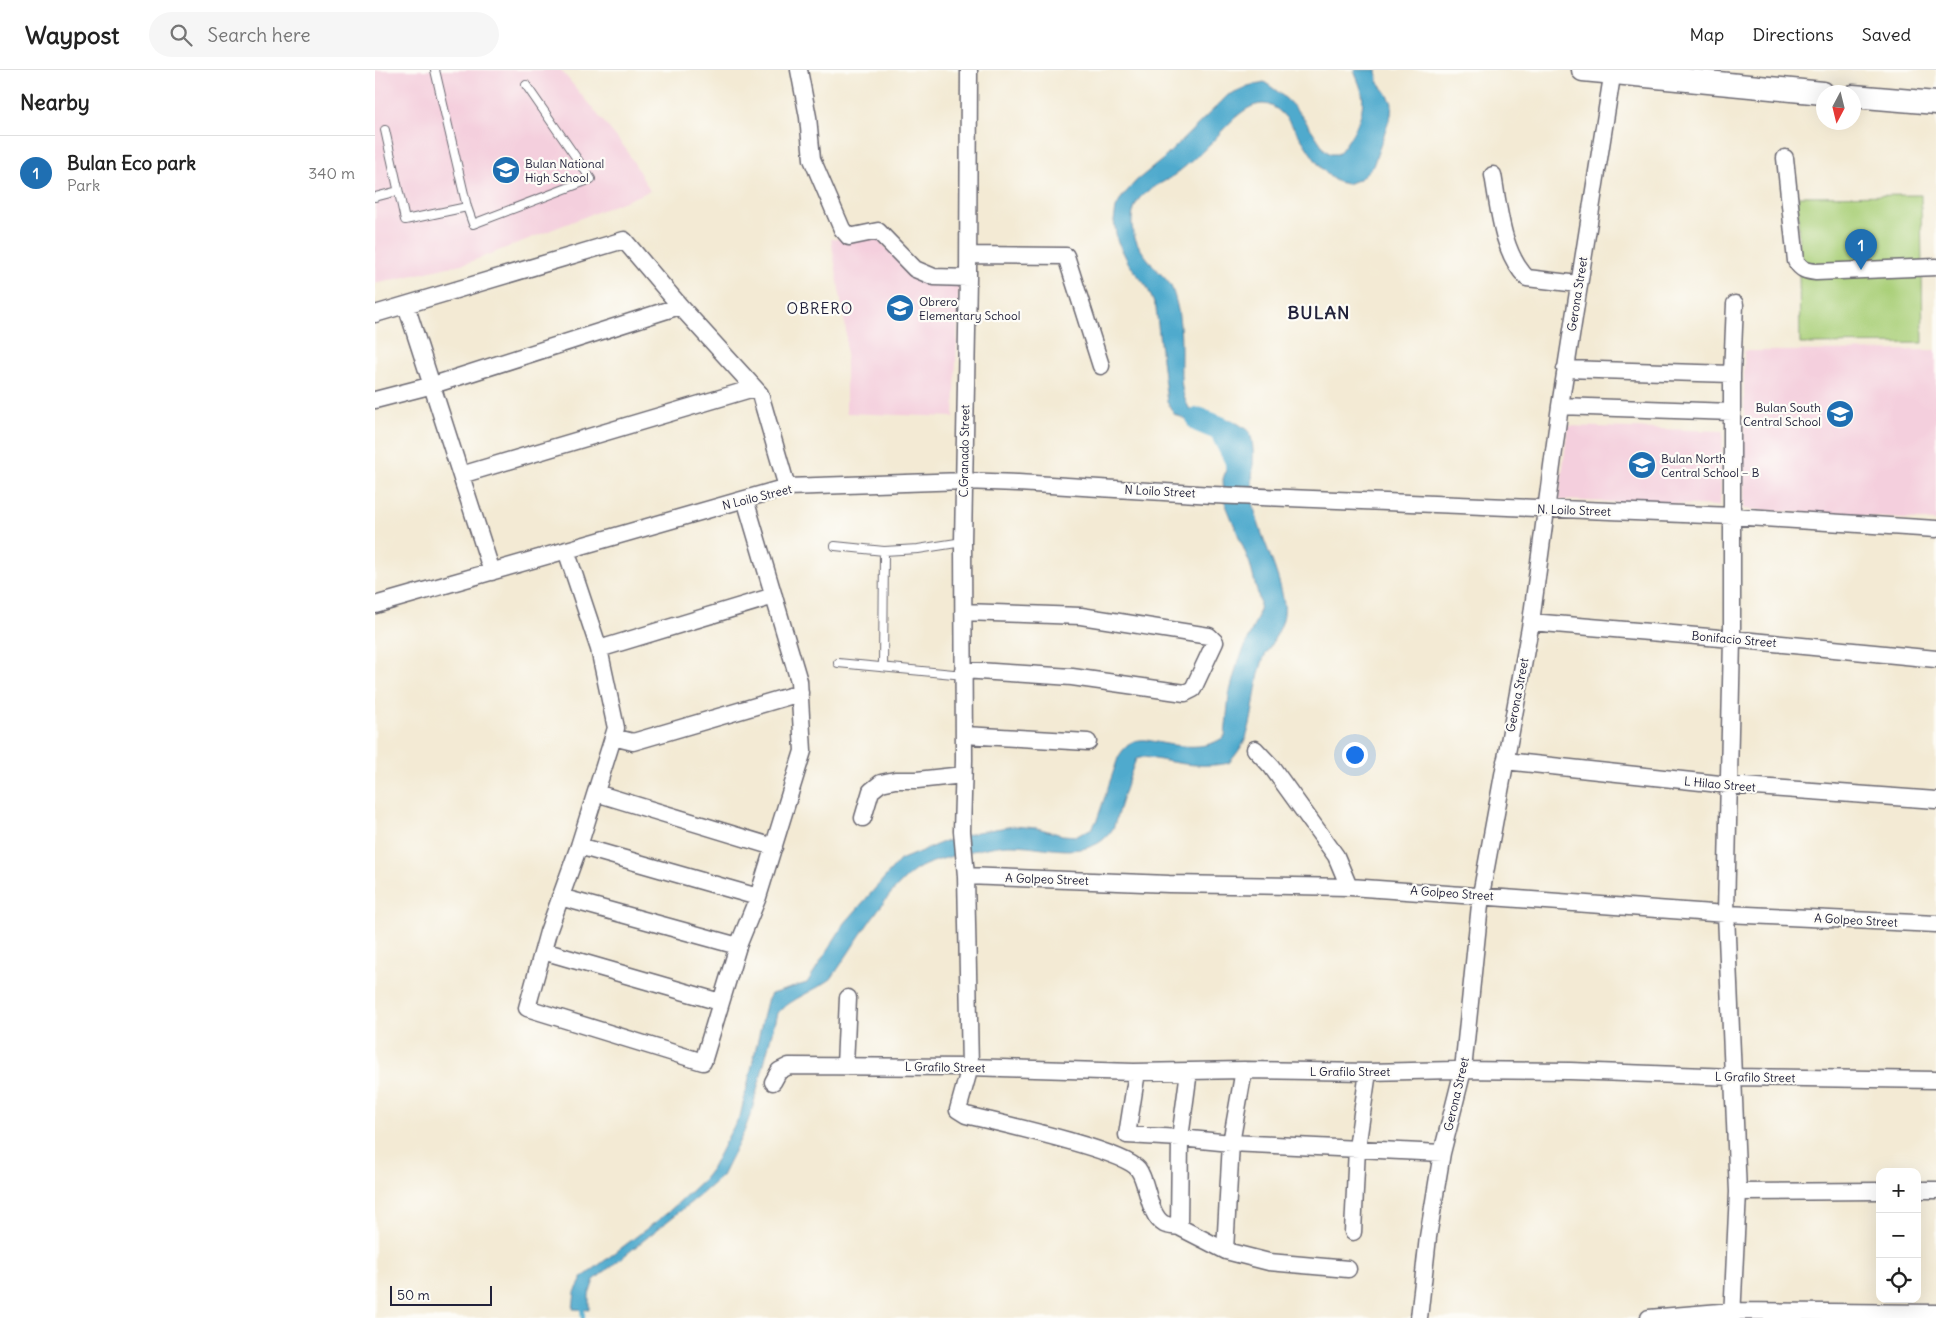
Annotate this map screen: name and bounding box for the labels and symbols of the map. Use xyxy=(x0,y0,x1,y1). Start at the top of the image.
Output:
north arrow xyxy=(1816,85,1861,130)
school or university icon: Bulan National High School xyxy=(491,155,521,185)
place label: Bulan National High School xyxy=(525,156,604,185)
pin: 1 xyxy=(1845,229,1877,270)
street label: Gerona Street xyxy=(1564,256,1590,332)
school or university icon: Obrero Elementary School xyxy=(885,293,915,323)
place label: Obrero Elementary School xyxy=(919,294,1020,323)
district label: OBRERO xyxy=(787,299,853,318)
district label: BULAN xyxy=(1288,301,1350,324)
school or university icon: Bulan South Central School xyxy=(1825,399,1855,429)
place label: Bulan South Central School xyxy=(1743,400,1821,429)
street label: C.Granado Street xyxy=(956,404,972,498)
school or university icon: Bulan North Central School – B xyxy=(1627,450,1657,480)
place label: Bulan North Central School – B xyxy=(1661,451,1760,480)
street label: N Loilo Street xyxy=(721,481,793,513)
street label: N Loilo Street xyxy=(1124,482,1196,500)
street label: N. Loilo Street xyxy=(1537,501,1611,519)
street label: Bonifacio Street xyxy=(1691,628,1777,650)
street label: Gerona Street xyxy=(1502,657,1532,733)
your location xyxy=(1342,742,1368,768)
street label: L Hilao Street xyxy=(1684,773,1756,795)
street label: A Golpeo Street xyxy=(1005,870,1089,888)
street label: A Golpeo Street xyxy=(1410,883,1494,903)
street label: A Golpeo Street xyxy=(1814,910,1898,930)
street label: Gerona Street xyxy=(1440,1056,1472,1132)
street label: L Grafilo Street xyxy=(905,1059,985,1075)
street label: L Grafilo Street xyxy=(1310,1064,1390,1079)
street label: L Grafilo Street xyxy=(1715,1069,1795,1085)
scale bar xyxy=(390,1283,493,1306)

